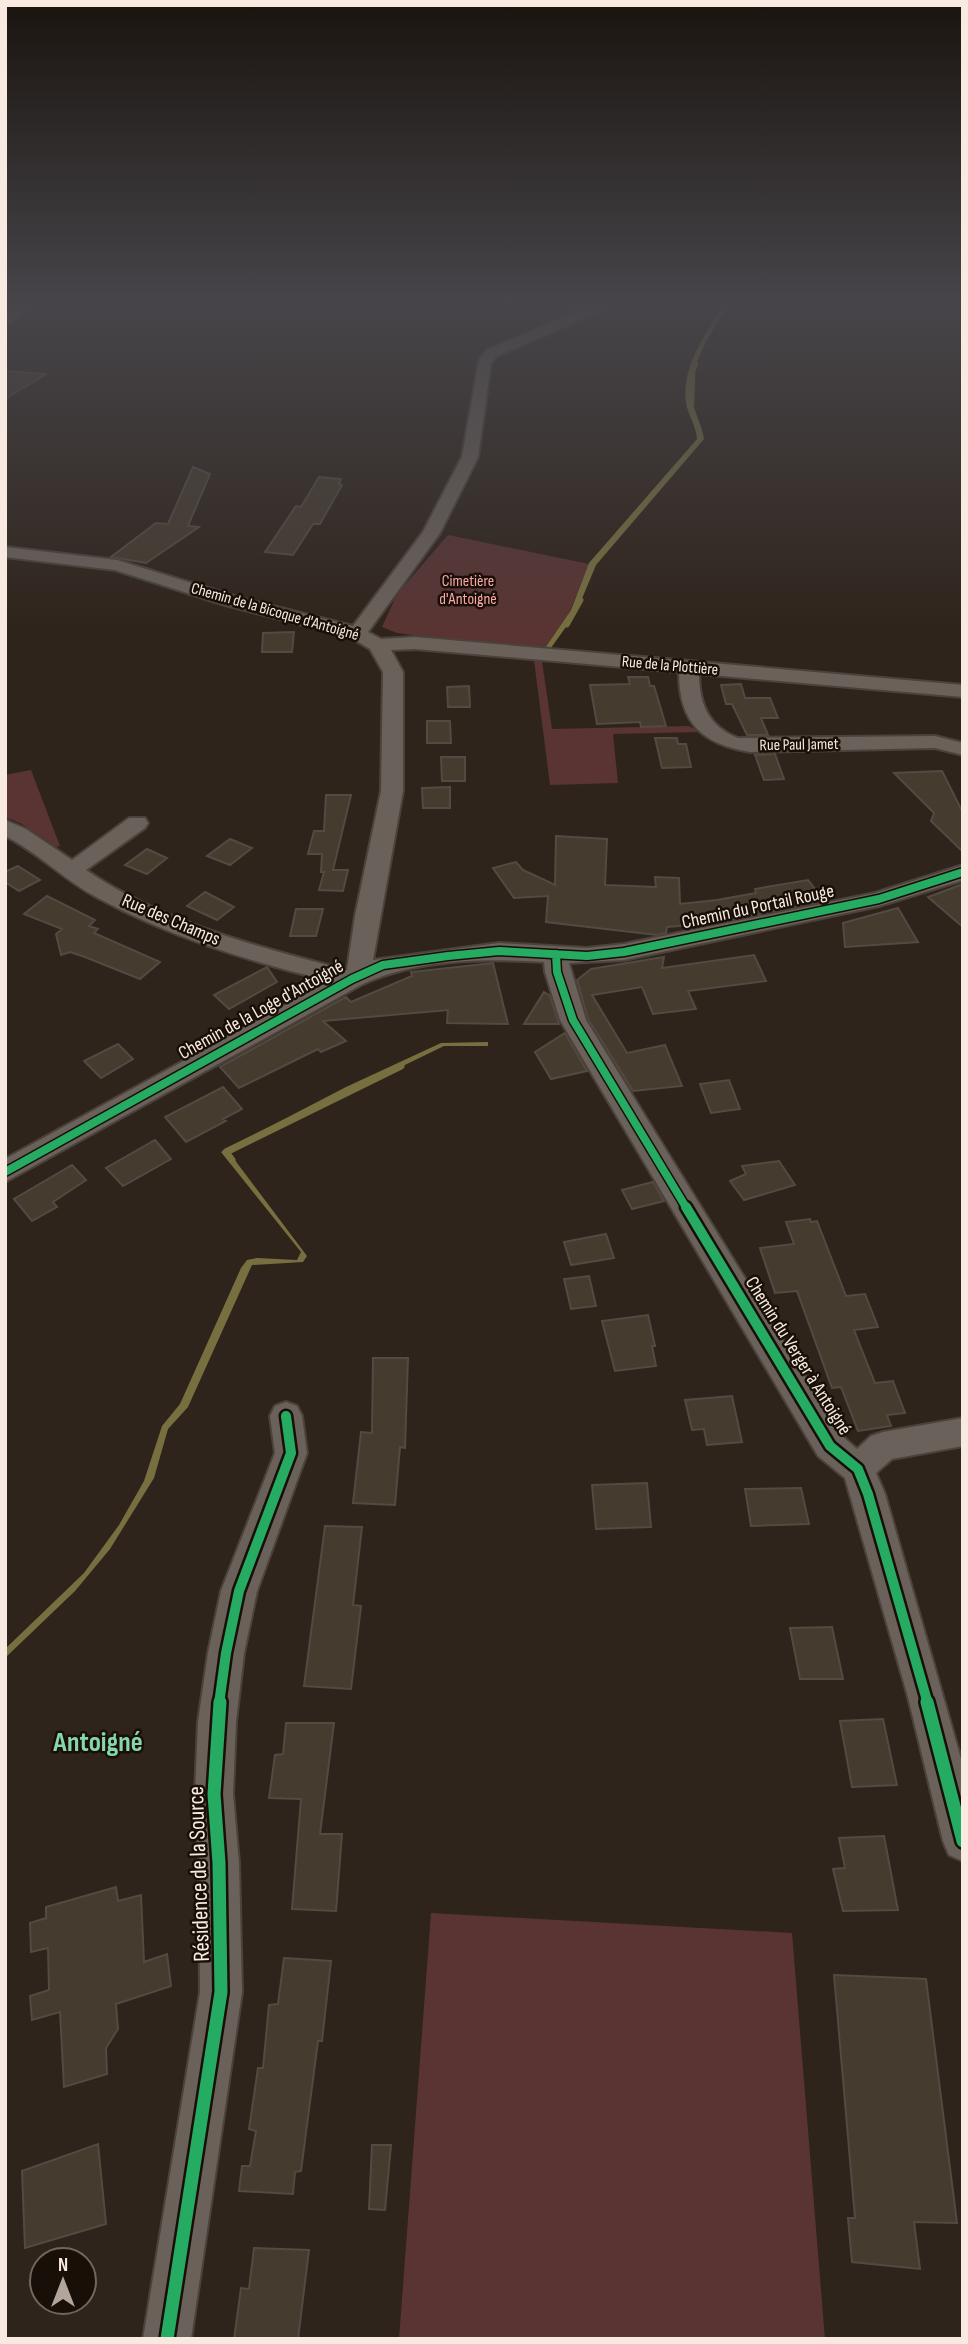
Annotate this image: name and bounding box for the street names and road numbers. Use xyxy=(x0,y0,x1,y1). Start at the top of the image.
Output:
street label: Chemin de la Bicoque d'Antoigné xyxy=(189,579,361,645)
street label: Rue de la Plottière xyxy=(621,652,719,680)
street label: Rue Paul Jamet xyxy=(759,735,839,755)
street label: Chemin du Portail Rouge xyxy=(680,880,836,934)
street label: Rue des Champs xyxy=(118,889,224,951)
street label: Chemin de la Loge d'Antoigné xyxy=(174,955,348,1065)
street label: Chemin du Verger à Antoigné xyxy=(740,1273,856,1439)
street label: Résidence de la Source xyxy=(182,1786,216,1962)

